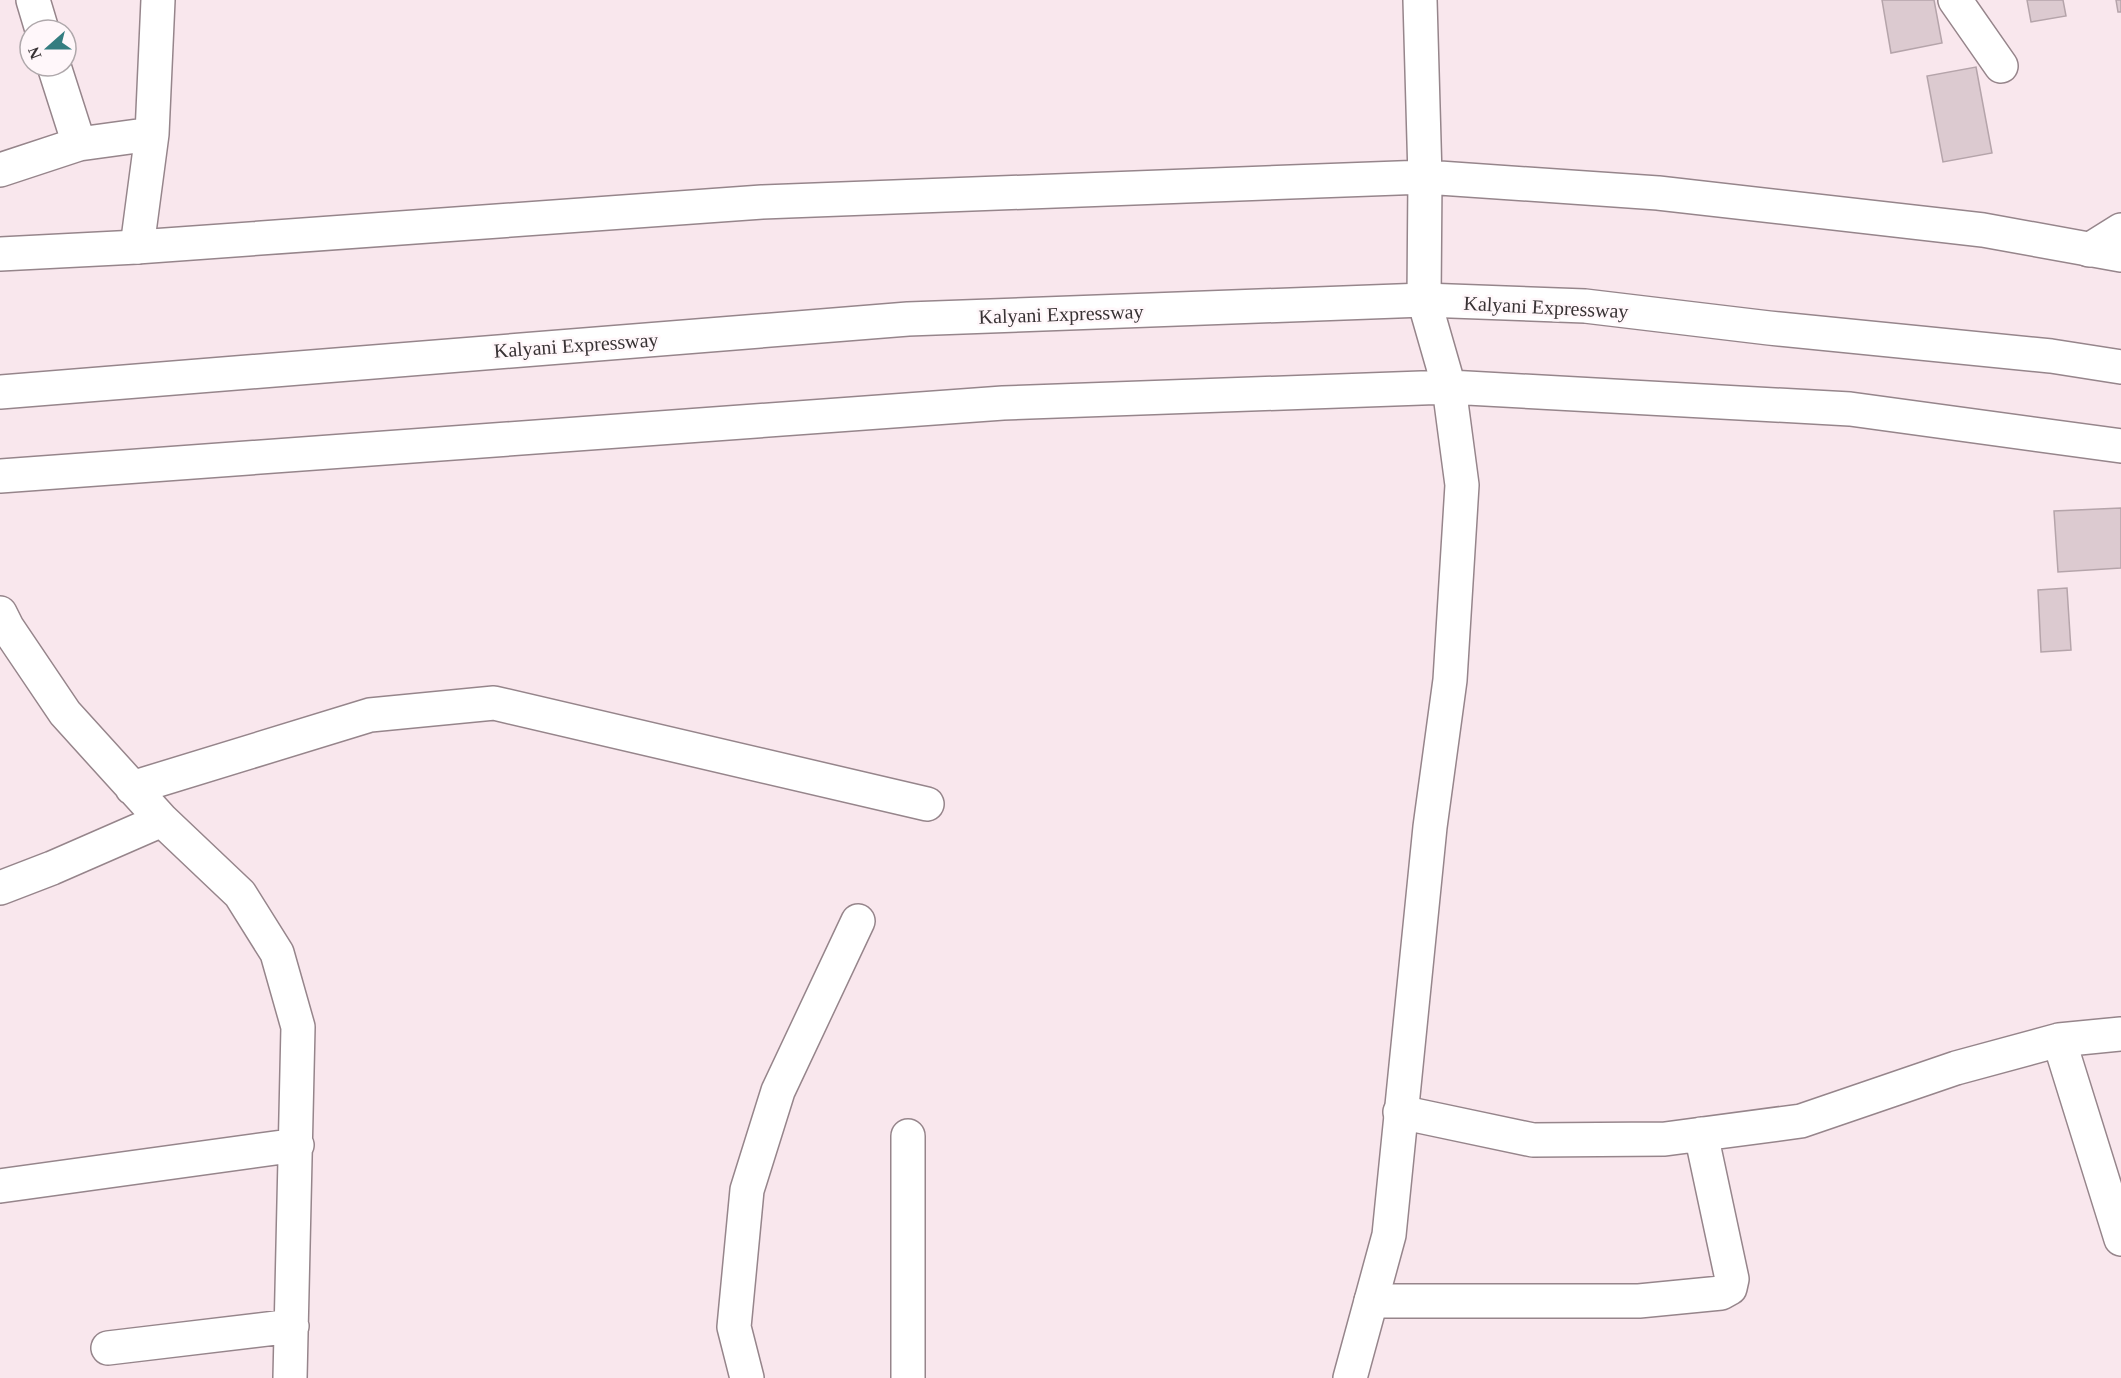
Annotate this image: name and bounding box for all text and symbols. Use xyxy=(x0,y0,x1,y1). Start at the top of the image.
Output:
north arrow xyxy=(18,18,78,78)
text: N xyxy=(24,44,44,62)
street label: Kalyani Expressway xyxy=(1463,292,1629,323)
street label: Kalyani Expressway xyxy=(978,300,1144,329)
street label: Kalyani Expressway xyxy=(493,328,659,363)

